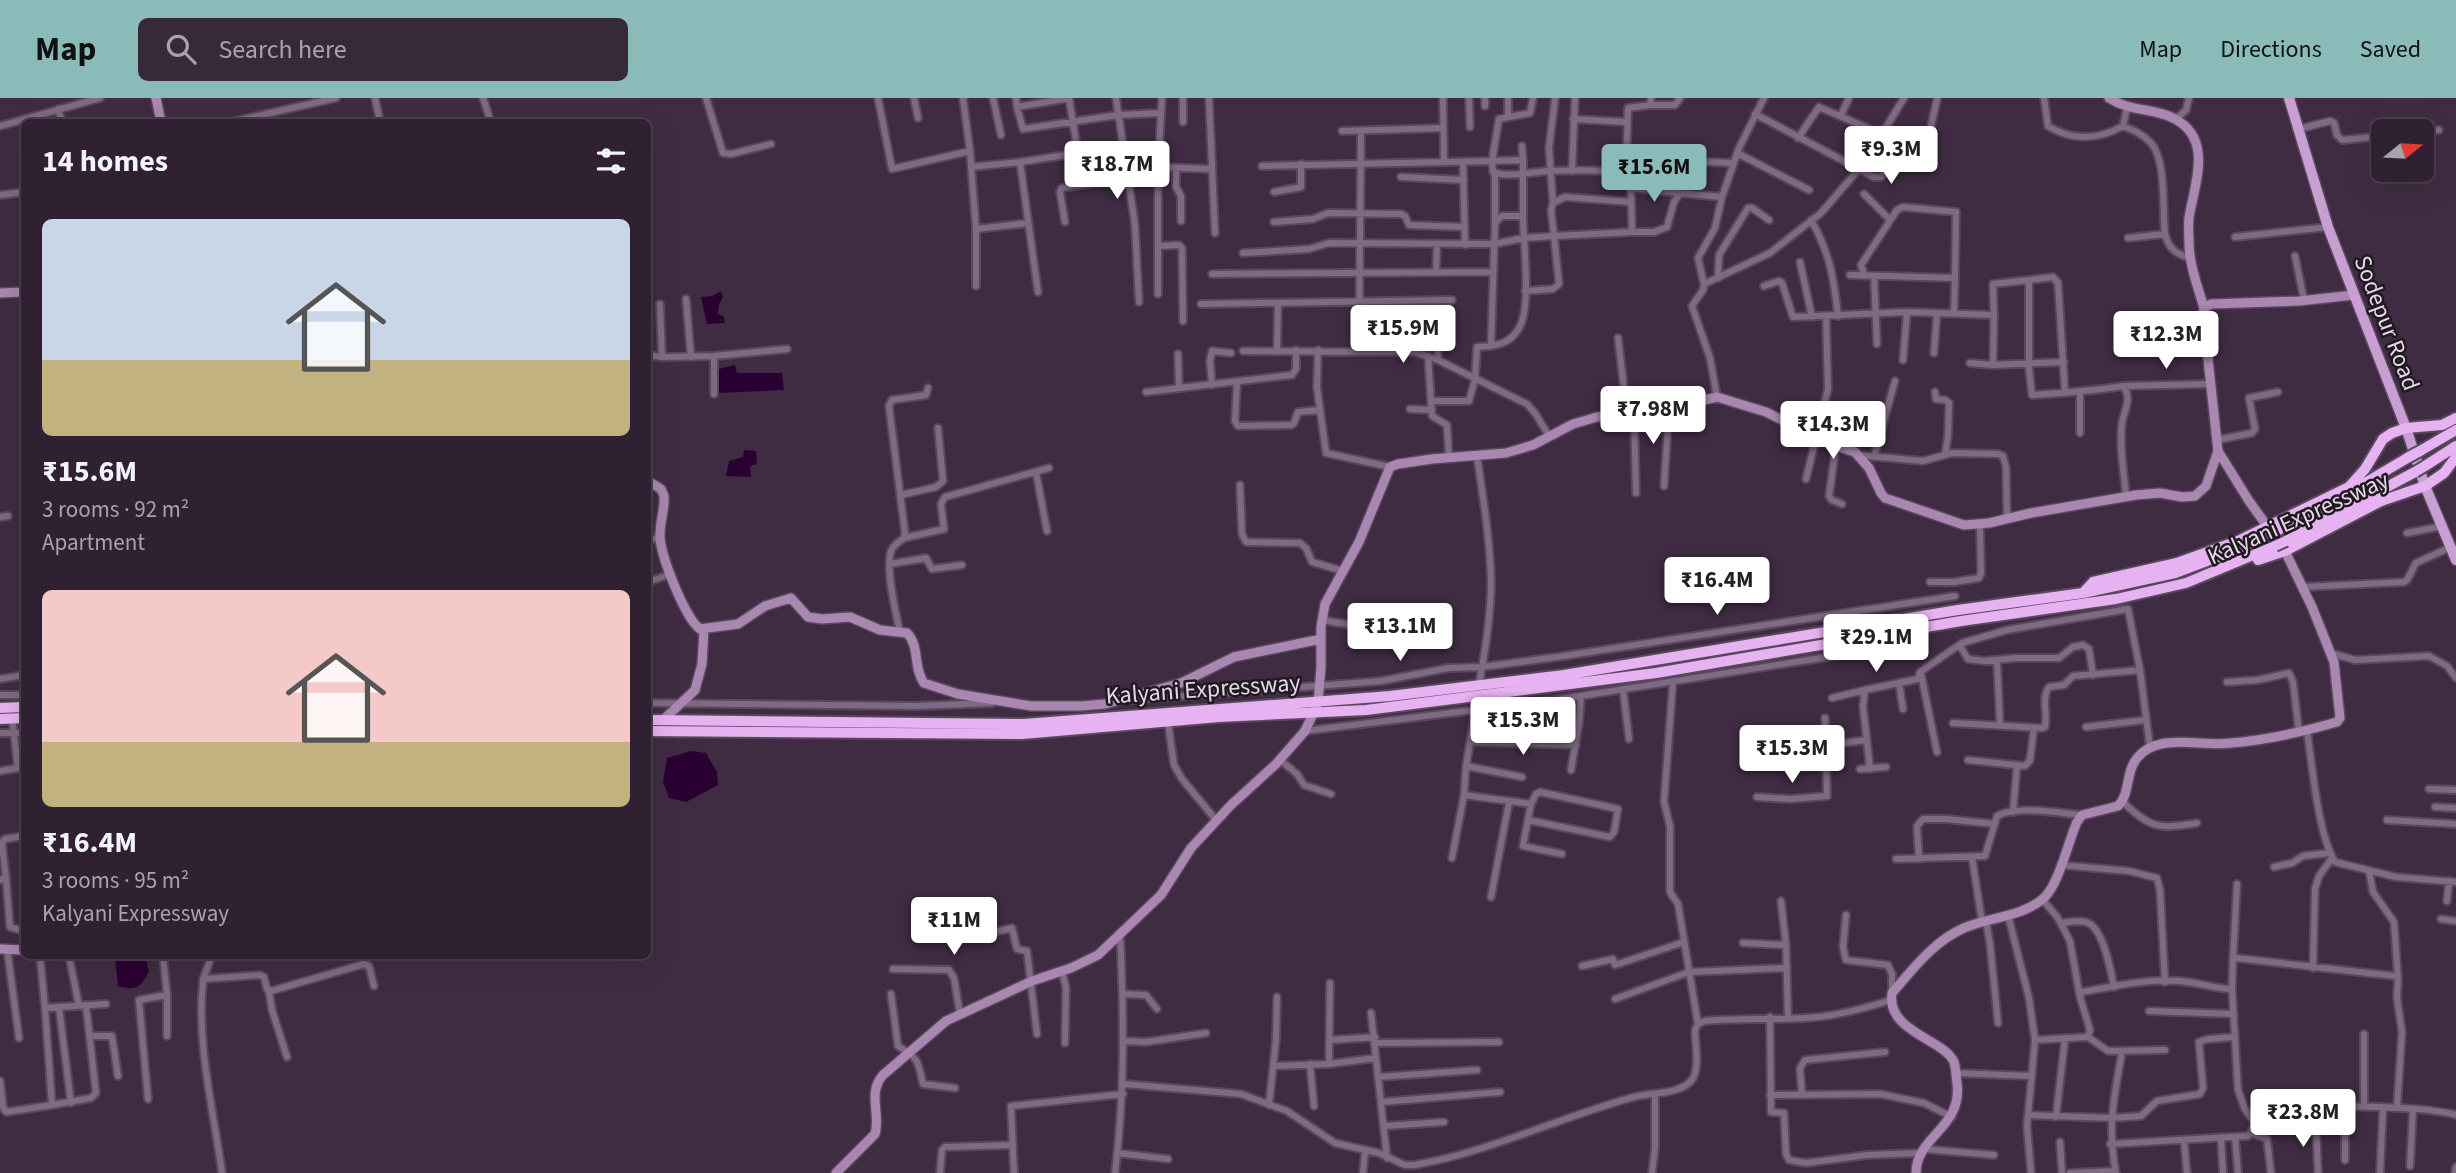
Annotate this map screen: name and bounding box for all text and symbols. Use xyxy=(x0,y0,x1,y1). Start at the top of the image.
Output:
search box xyxy=(138,18,628,81)
text: Map xyxy=(35,26,96,73)
icon: search xyxy=(162,30,200,68)
text: Search here xyxy=(218,31,347,68)
text: Map xyxy=(2139,32,2182,67)
text: Directions xyxy=(2220,32,2322,67)
text: Saved xyxy=(2360,32,2421,67)
north arrow xyxy=(2371,119,2434,182)
map controls xyxy=(2371,119,2434,182)
pin: ₹9.3M xyxy=(1842,126,1940,186)
text: ₹9.3M xyxy=(1861,132,1921,165)
text: 14 homes xyxy=(42,140,168,183)
pin: ₹18.7M xyxy=(1060,141,1174,201)
icon: filters xyxy=(592,142,630,180)
pin: ₹15.6M xyxy=(1597,144,1711,204)
text: ₹18.7M xyxy=(1080,147,1154,180)
text: ₹15.6M xyxy=(1617,150,1691,183)
street label: Sodepur Road xyxy=(2345,251,2428,396)
icon: home xyxy=(273,264,399,390)
pin: ₹15.9M xyxy=(1346,306,1460,365)
text: ₹15.9M xyxy=(1366,311,1440,344)
pin: ₹12.3M xyxy=(2109,312,2223,371)
text: ₹12.3M xyxy=(2129,317,2203,350)
pin: ₹7.98M xyxy=(1596,386,1710,446)
text: ₹7.98M xyxy=(1616,392,1690,425)
pin: ₹14.3M xyxy=(1776,402,1890,461)
text: ₹14.3M xyxy=(1796,407,1870,440)
text: ₹15.6M xyxy=(42,450,137,493)
street label: Kalyani Expressway xyxy=(2202,463,2394,574)
text: 3 rooms · 92 m² xyxy=(42,493,189,526)
text: Apartment xyxy=(42,526,145,559)
pin: ₹16.4M xyxy=(1660,558,1774,617)
text: ₹16.4M xyxy=(1680,563,1754,596)
pin: ₹13.1M xyxy=(1343,603,1457,663)
text: ₹13.1M xyxy=(1363,609,1437,642)
pin: ₹29.1M xyxy=(1819,614,1933,674)
text: ₹29.1M xyxy=(1839,620,1913,653)
icon: home xyxy=(273,635,399,761)
street label: Kalyani Expressway xyxy=(1104,665,1302,714)
pin: ₹15.3M xyxy=(1466,698,1580,757)
text: ₹15.3M xyxy=(1486,703,1560,736)
pin: ₹15.3M xyxy=(1735,726,1849,785)
text: ₹15.3M xyxy=(1755,731,1829,764)
text: ₹16.4M xyxy=(42,821,137,864)
text: 3 rooms · 95 m² xyxy=(42,864,189,897)
text: Kalyani Expressway xyxy=(42,897,229,930)
pin: ₹11M xyxy=(913,898,995,957)
text: ₹11M xyxy=(927,903,981,936)
pin: ₹23.8M xyxy=(2246,1090,2360,1149)
text: ₹23.8M xyxy=(2266,1095,2340,1128)

